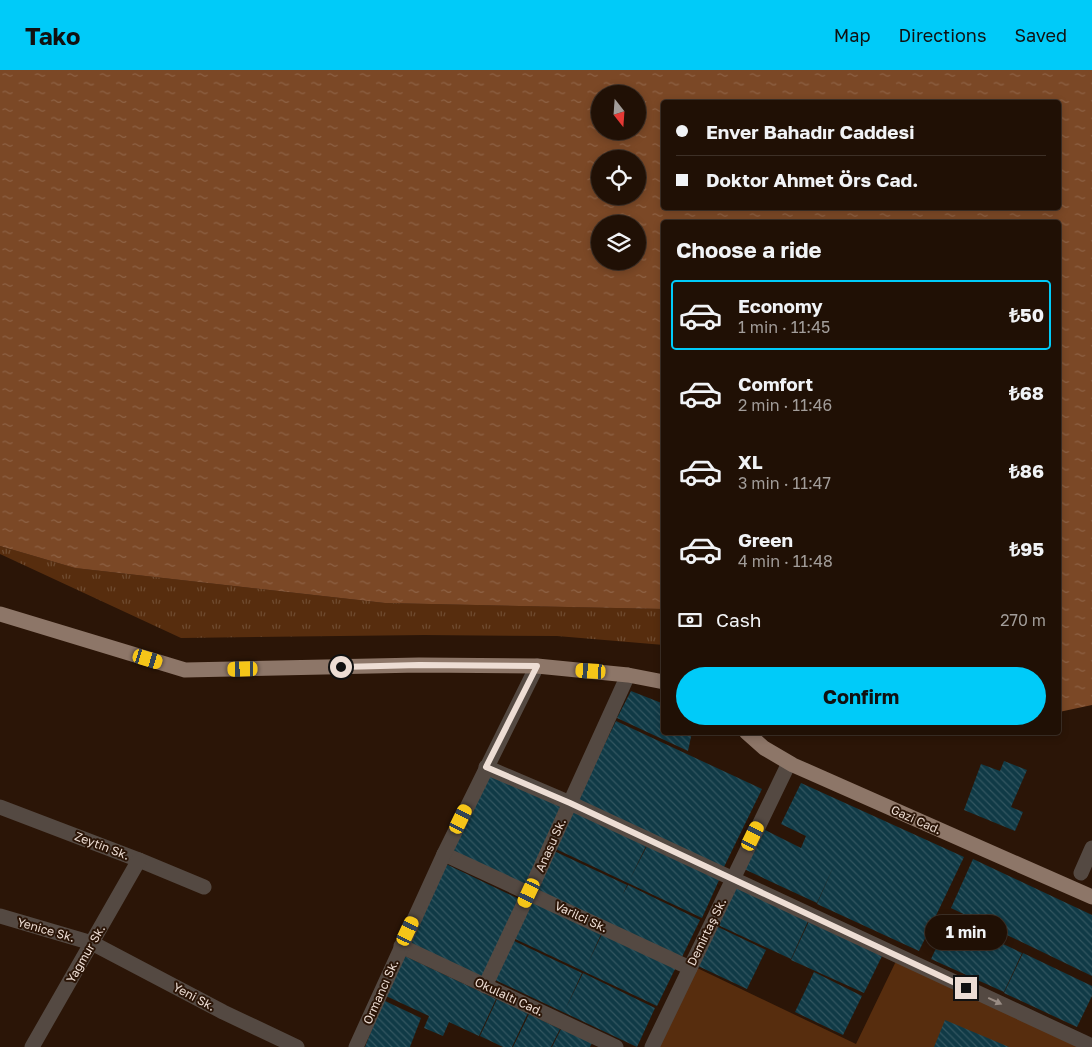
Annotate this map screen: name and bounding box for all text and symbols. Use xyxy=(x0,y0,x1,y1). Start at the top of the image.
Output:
text: Tako xyxy=(25,21,80,50)
text: Map xyxy=(834,24,870,46)
text: Directions xyxy=(898,24,986,46)
text: Saved xyxy=(1014,24,1067,46)
north arrow xyxy=(591,85,646,140)
map controls xyxy=(591,85,646,270)
text: Enver Bahadır Caddesi xyxy=(706,120,914,143)
button: locate xyxy=(591,150,646,205)
text: Doktor Ahmet Örs Cad. xyxy=(706,168,918,191)
button: layers xyxy=(591,215,646,270)
text: Choose a ride xyxy=(676,236,822,263)
icon: car xyxy=(678,293,723,338)
text: Economy xyxy=(738,294,823,317)
text: ₺50 xyxy=(1009,303,1044,326)
text: 1 min · 11:45 xyxy=(738,317,830,337)
icon: car xyxy=(678,371,723,416)
text: Comfort xyxy=(738,372,813,395)
text: ₺68 xyxy=(1009,381,1044,404)
text: 2 min · 11:46 xyxy=(738,395,832,415)
icon: car xyxy=(678,449,723,494)
text: XL xyxy=(738,450,763,473)
text: ₺86 xyxy=(1009,459,1044,482)
text: 3 min · 11:47 xyxy=(738,473,831,493)
icon: car xyxy=(678,527,723,572)
text: Green xyxy=(738,528,793,551)
text: ₺95 xyxy=(1009,537,1044,560)
text: 4 min · 11:48 xyxy=(738,551,833,571)
icon: cash xyxy=(676,606,704,634)
text: Cash xyxy=(716,608,761,631)
text: 270 m xyxy=(1000,610,1046,630)
car xyxy=(131,647,164,671)
route start xyxy=(330,656,352,678)
car xyxy=(227,661,258,677)
car xyxy=(575,663,606,679)
button: Confirm xyxy=(676,667,1046,725)
car xyxy=(447,802,474,836)
street label: Gazi Cad. xyxy=(889,802,944,837)
street label: Anasu Sk. xyxy=(532,816,569,874)
car xyxy=(739,819,766,853)
street label: Zeytin Sk. xyxy=(73,828,132,863)
car xyxy=(515,876,542,910)
street label: Demirtaş Sk. xyxy=(684,896,729,968)
street label: Varilci Sk. xyxy=(552,898,610,935)
street label: Yenice Sk. xyxy=(16,914,77,945)
car xyxy=(394,914,421,948)
callout: 1 min xyxy=(925,916,1007,950)
street label: Yağmur Sk. xyxy=(63,922,108,985)
text: 1 min xyxy=(946,922,986,942)
street label: Ormancı Sk. xyxy=(360,957,401,1026)
street label: Okulaltı Cad. xyxy=(472,974,546,1019)
route end xyxy=(955,977,977,999)
street label: Yeni Sk. xyxy=(171,979,218,1014)
one-way arrow xyxy=(988,998,1002,1006)

